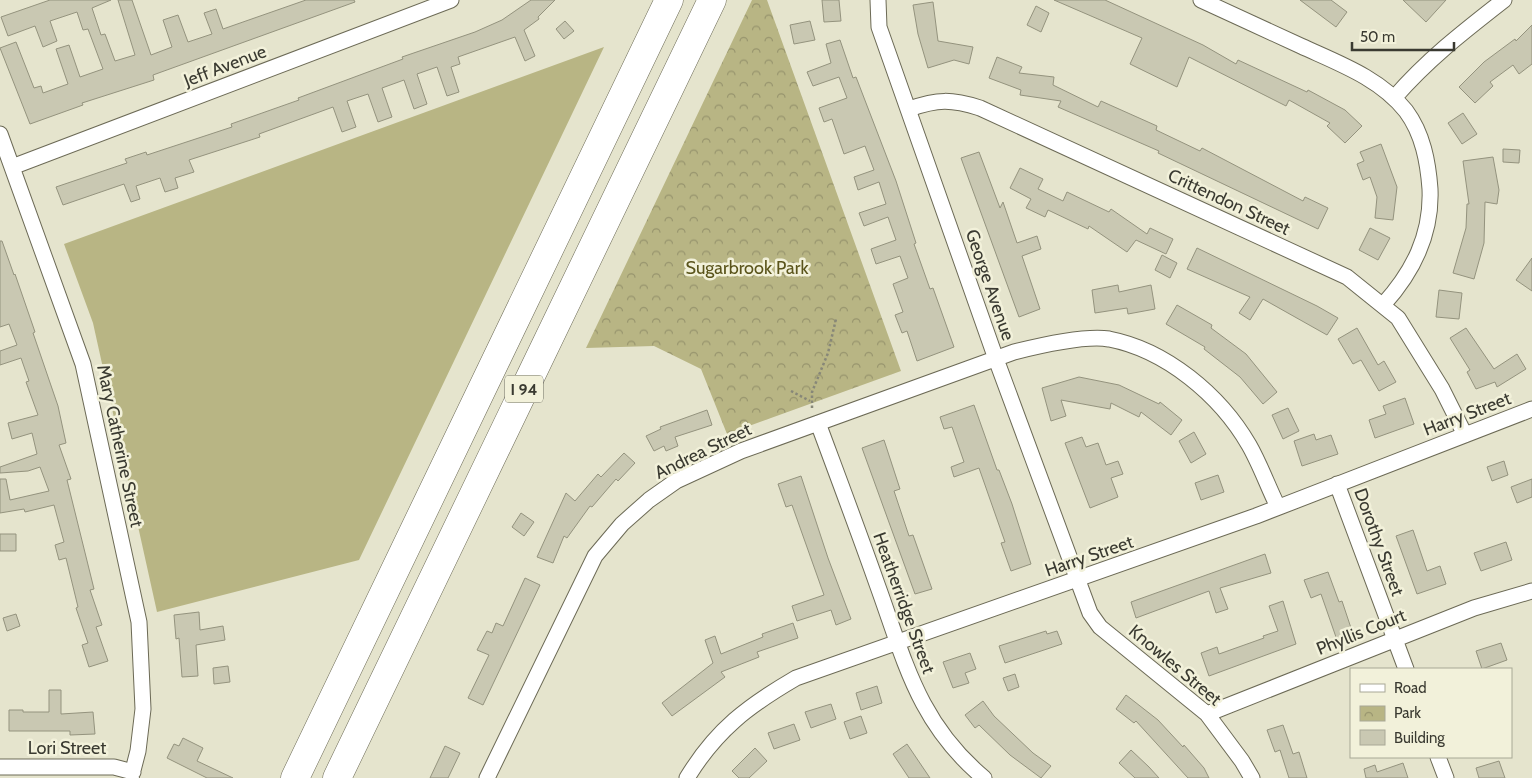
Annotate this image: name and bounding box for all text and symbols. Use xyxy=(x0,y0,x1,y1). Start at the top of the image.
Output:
scale bar xyxy=(1352,20,1454,52)
text: 50 m xyxy=(1360,28,1395,46)
street label: Jeff Avenue xyxy=(180,40,269,92)
street label: Crittendon Street xyxy=(1164,164,1294,240)
street label: George Avenue xyxy=(961,227,1019,343)
park label: Sugarbrook Park xyxy=(686,257,809,279)
street label: Mary Catherine Street xyxy=(92,363,148,529)
road number: I 94 xyxy=(505,376,543,402)
street label: Harry Street xyxy=(1420,387,1514,441)
street label: Andrea Street xyxy=(651,418,755,484)
street label: Dorothy Street xyxy=(1349,485,1409,599)
street label: Heatherridge Street xyxy=(868,529,940,677)
street label: Harry Street xyxy=(1042,531,1136,581)
street label: Phyllis Court xyxy=(1313,604,1409,660)
street label: Knowles Street xyxy=(1124,620,1226,710)
legend xyxy=(1350,668,1512,758)
text: Road xyxy=(1394,679,1427,697)
text: Park xyxy=(1394,704,1421,722)
text: Building xyxy=(1394,729,1445,747)
street label: Lori Street xyxy=(28,737,106,759)

